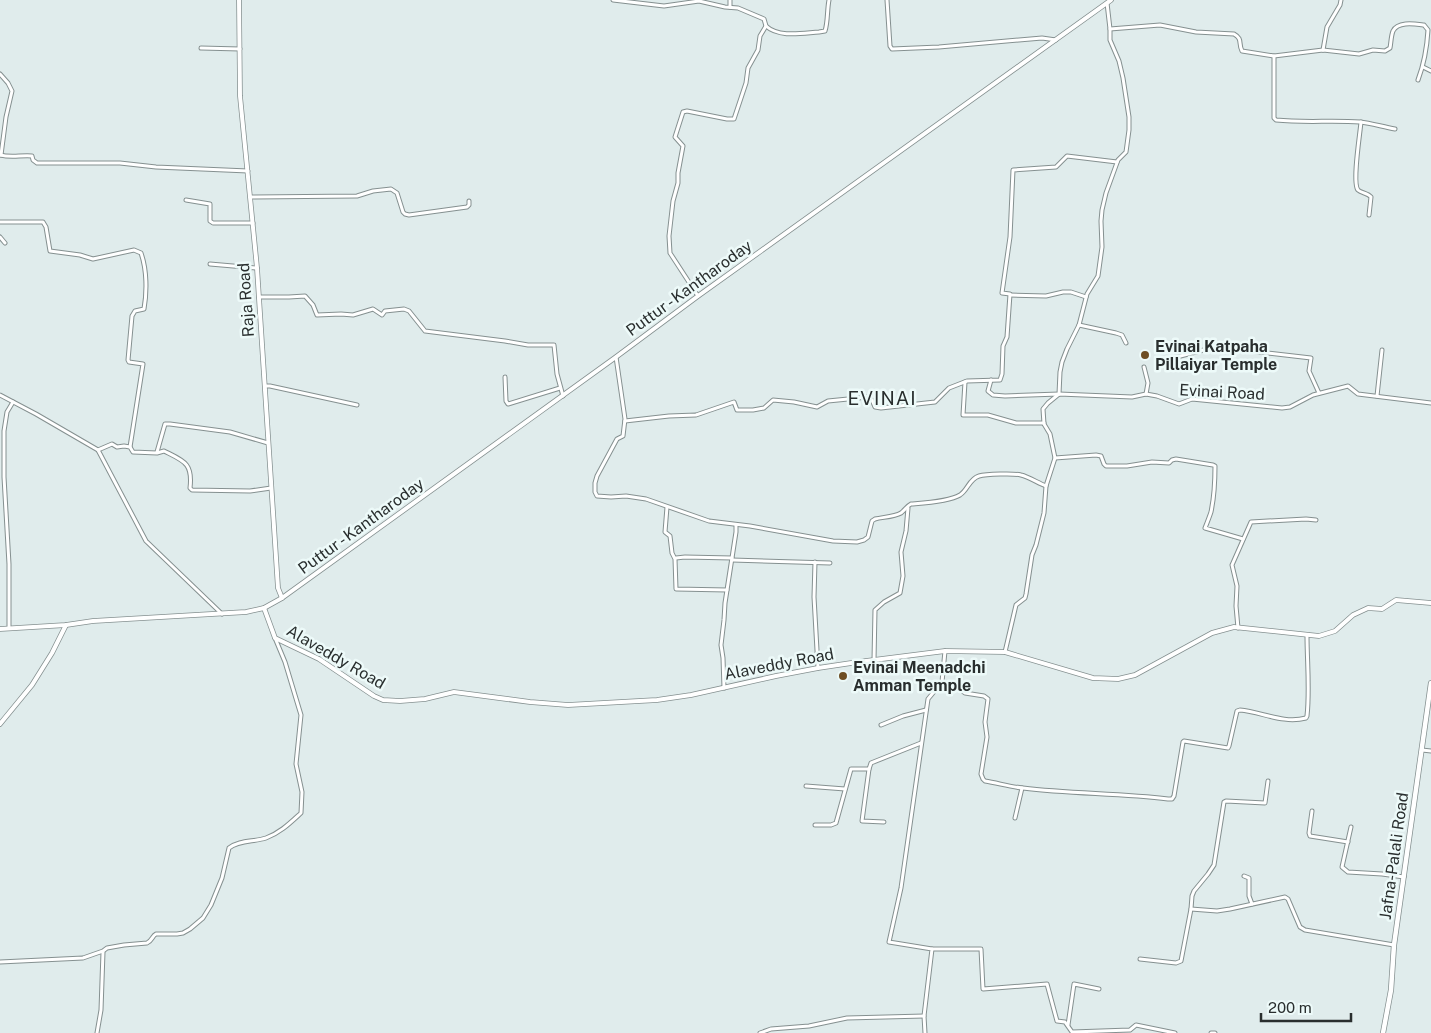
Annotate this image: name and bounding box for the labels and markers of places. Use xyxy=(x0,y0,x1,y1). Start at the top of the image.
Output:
place label: Evinai Katpaha Pillaiyar Temple xyxy=(1155,337,1277,374)
marker: Evinai Katpaha Pillaiyar Temple xyxy=(1139,349,1151,361)
place label: Evinai Meenadchi Amman Temple xyxy=(853,658,986,695)
marker: Evinai Meenadchi Amman Temple xyxy=(837,670,849,682)

